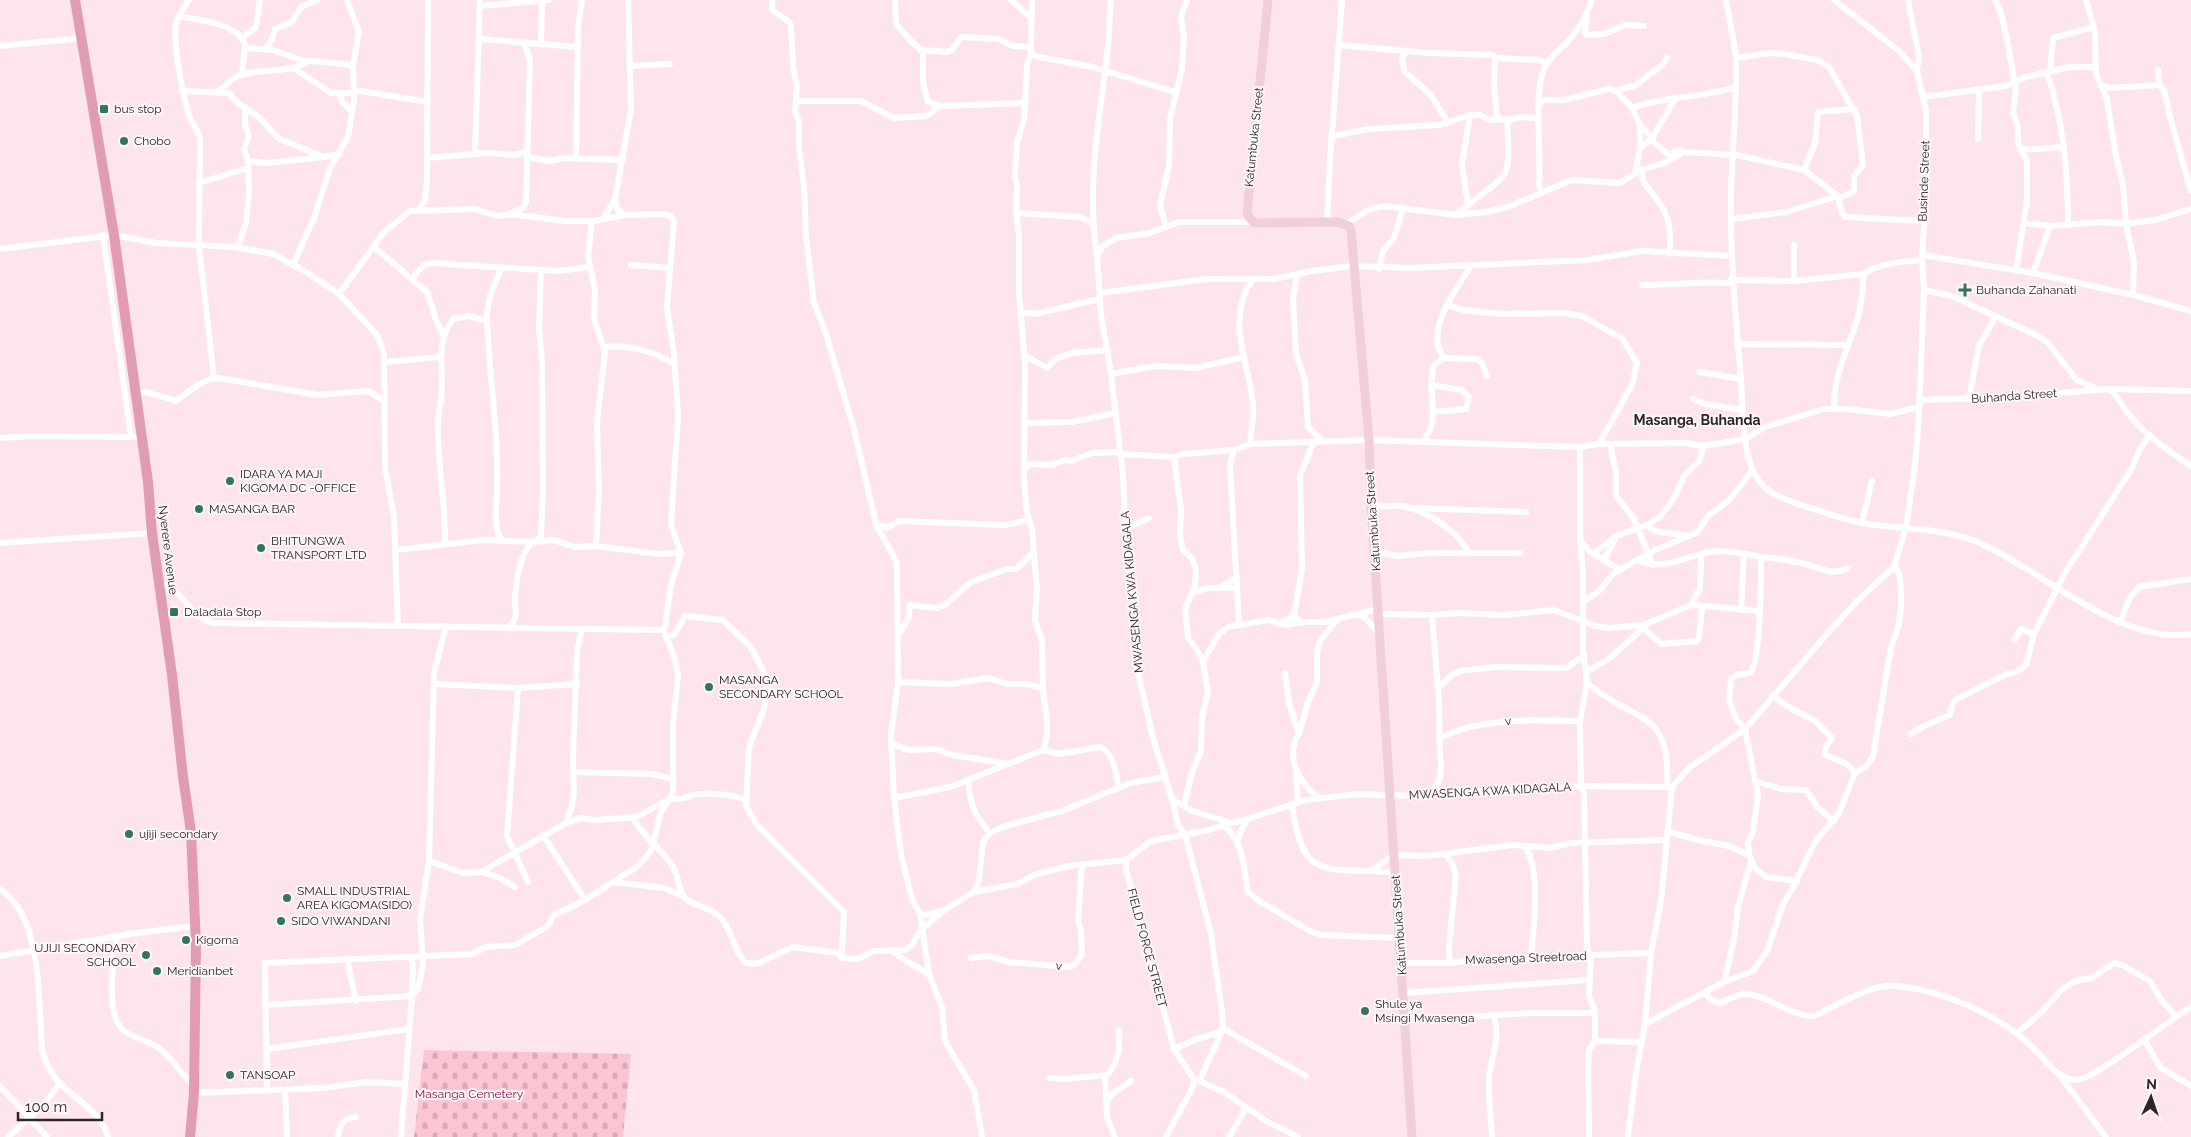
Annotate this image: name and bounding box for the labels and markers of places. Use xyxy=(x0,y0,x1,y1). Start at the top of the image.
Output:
place label: bus stop xyxy=(114,102,162,116)
marker: bus stop xyxy=(98,103,110,115)
place label: Chobo xyxy=(134,134,171,148)
marker: Chobo xyxy=(118,135,130,147)
marker: Buhanda Zahanati xyxy=(1958,283,1972,297)
place label: Buhanda Zahanati xyxy=(1976,283,2076,297)
place label: IDARA YA MAJI KIGOMA DC -OFFICE xyxy=(240,467,356,495)
marker: IDARA YA MAJI KIGOMA DC -OFFICE xyxy=(224,475,236,487)
place label: MASANGA BAR xyxy=(209,502,295,516)
marker: MASANGA BAR xyxy=(193,503,205,515)
place label: BHITUNGWA TRANSPORT LTD xyxy=(271,534,367,562)
marker: BHITUNGWA TRANSPORT LTD xyxy=(255,542,267,554)
place label: Daladala Stop xyxy=(184,605,261,619)
marker: Daladala Stop xyxy=(168,606,180,618)
place label: MASANGA SECONDARY SCHOOL xyxy=(719,673,844,701)
marker: MASANGA SECONDARY SCHOOL xyxy=(703,681,715,693)
place label: ujiji secondary xyxy=(139,827,219,841)
marker: ujiji secondary xyxy=(123,828,135,840)
place label: SMALL INDUSTRIAL AREA KIGOMA(SIDO) xyxy=(297,884,412,912)
marker: SMALL INDUSTRIAL AREA KIGOMA(SIDO) xyxy=(281,892,293,904)
place label: SIDO VIWANDANI xyxy=(291,914,390,928)
marker: SIDO VIWANDANI xyxy=(275,915,287,927)
place label: Kigoma xyxy=(196,933,238,947)
marker: Kigoma xyxy=(180,934,192,946)
place label: UJIJI SECONDARY SCHOOL xyxy=(34,941,136,969)
marker: UJIJI SECONDARY SCHOOL xyxy=(140,949,152,961)
place label: Meridianbet xyxy=(167,964,233,978)
marker: Meridianbet xyxy=(151,965,163,977)
place label: Shule ya Msingi Mwasenga xyxy=(1375,997,1474,1025)
marker: Shule ya Msingi Mwasenga xyxy=(1359,1005,1371,1017)
place label: TANSOAP xyxy=(240,1068,296,1082)
marker: TANSOAP xyxy=(224,1069,236,1081)

